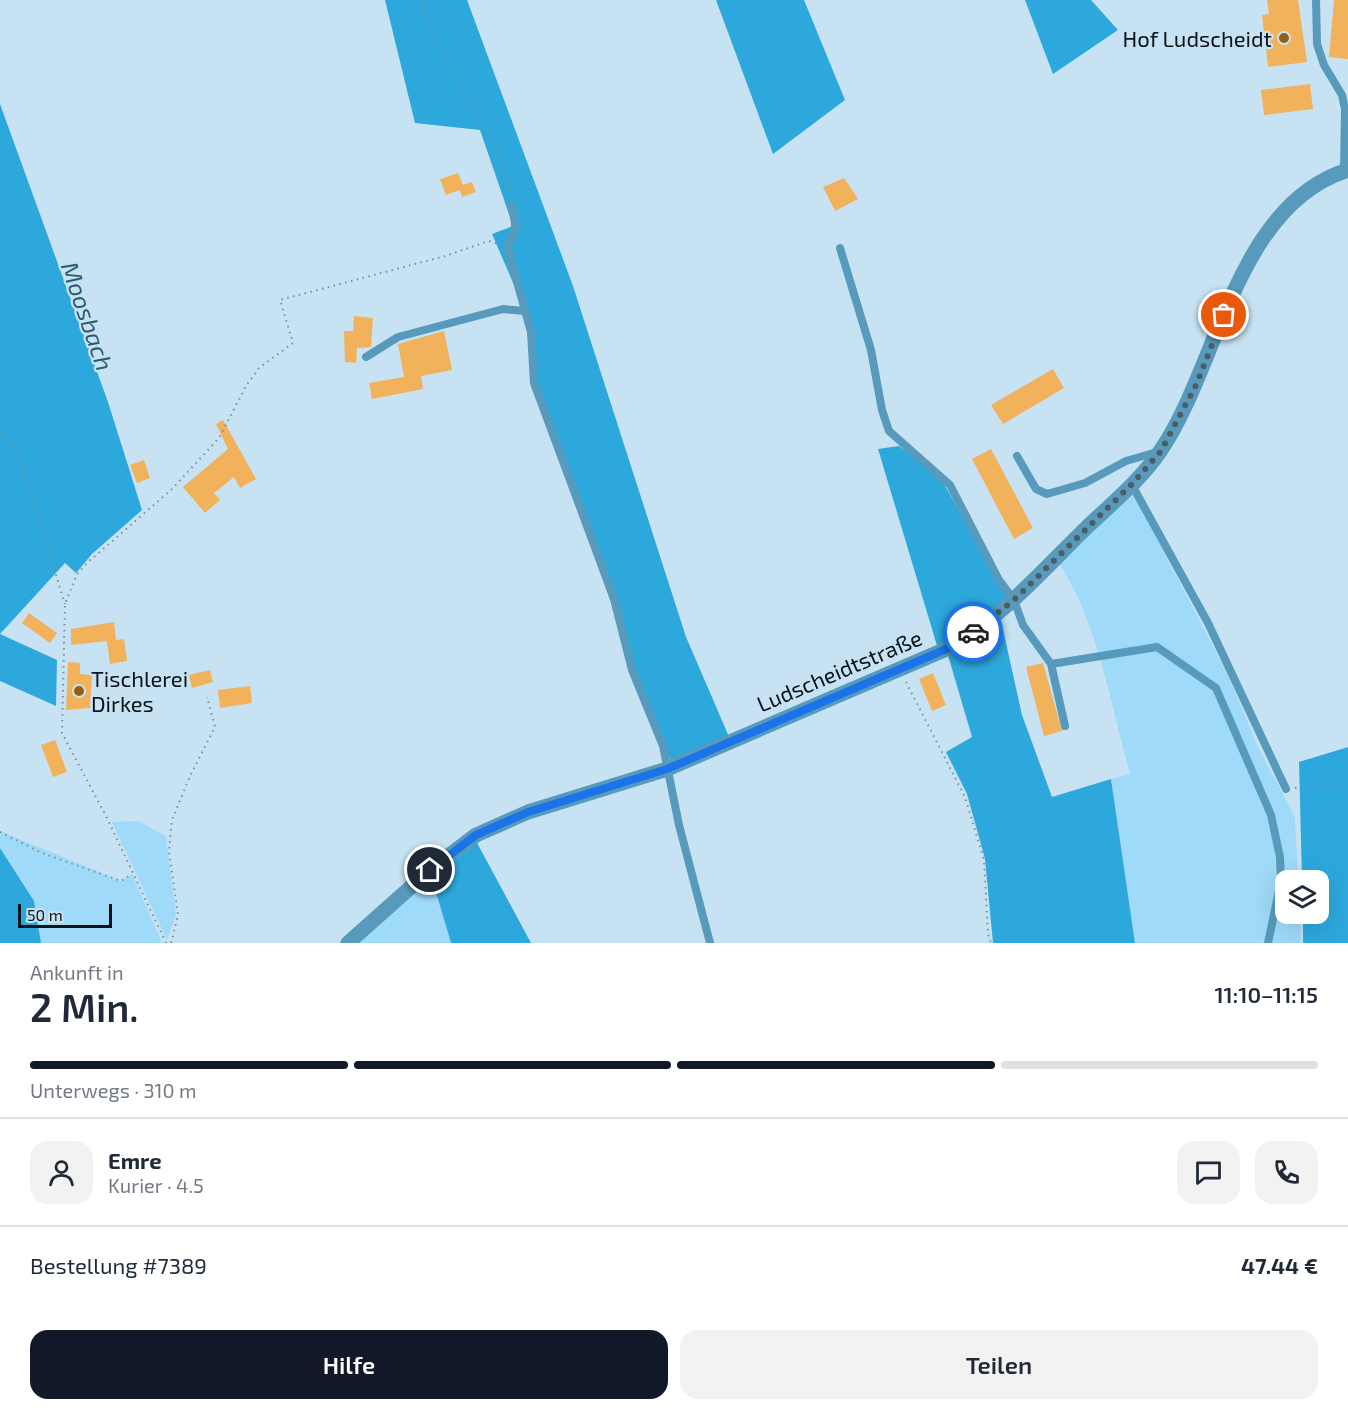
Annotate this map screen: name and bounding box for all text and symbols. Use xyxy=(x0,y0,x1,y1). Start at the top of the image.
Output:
place label: Hof Ludscheidt xyxy=(1123,25,1272,51)
marker: Hof Ludscheidt xyxy=(1277,31,1291,45)
water label: Moosbach xyxy=(56,258,120,374)
pin xyxy=(1198,289,1249,340)
icon: bag xyxy=(1207,298,1240,331)
courier xyxy=(943,602,1003,662)
icon: car xyxy=(957,616,990,649)
street label: Ludscheidtstraße xyxy=(753,624,925,716)
place label: Tischlerei Dirkes xyxy=(91,665,188,716)
marker: Tischlerei Dirkes xyxy=(72,684,86,698)
pin xyxy=(404,844,455,895)
icon: home xyxy=(413,853,446,886)
map controls xyxy=(1275,870,1329,924)
button: layers xyxy=(1275,870,1329,924)
scale bar xyxy=(18,901,112,928)
text: 50 m xyxy=(27,905,63,924)
text: Ankunft in xyxy=(30,960,124,984)
text: 11:10–11:15 xyxy=(1214,981,1318,1007)
text: 2 Min. xyxy=(30,983,139,1030)
text: Unterwegs · 310 m xyxy=(30,1078,197,1102)
button: person xyxy=(30,1141,93,1204)
button: chat xyxy=(1177,1141,1240,1204)
button: phone xyxy=(1255,1141,1318,1204)
text: Emre xyxy=(108,1147,162,1173)
text: Kurier · 4.5 xyxy=(108,1173,204,1197)
text: Bestellung #7389 xyxy=(30,1252,207,1278)
text: 47.44 € xyxy=(1241,1252,1318,1278)
button: Hilfe xyxy=(30,1330,668,1399)
button: Teilen xyxy=(680,1330,1318,1399)

